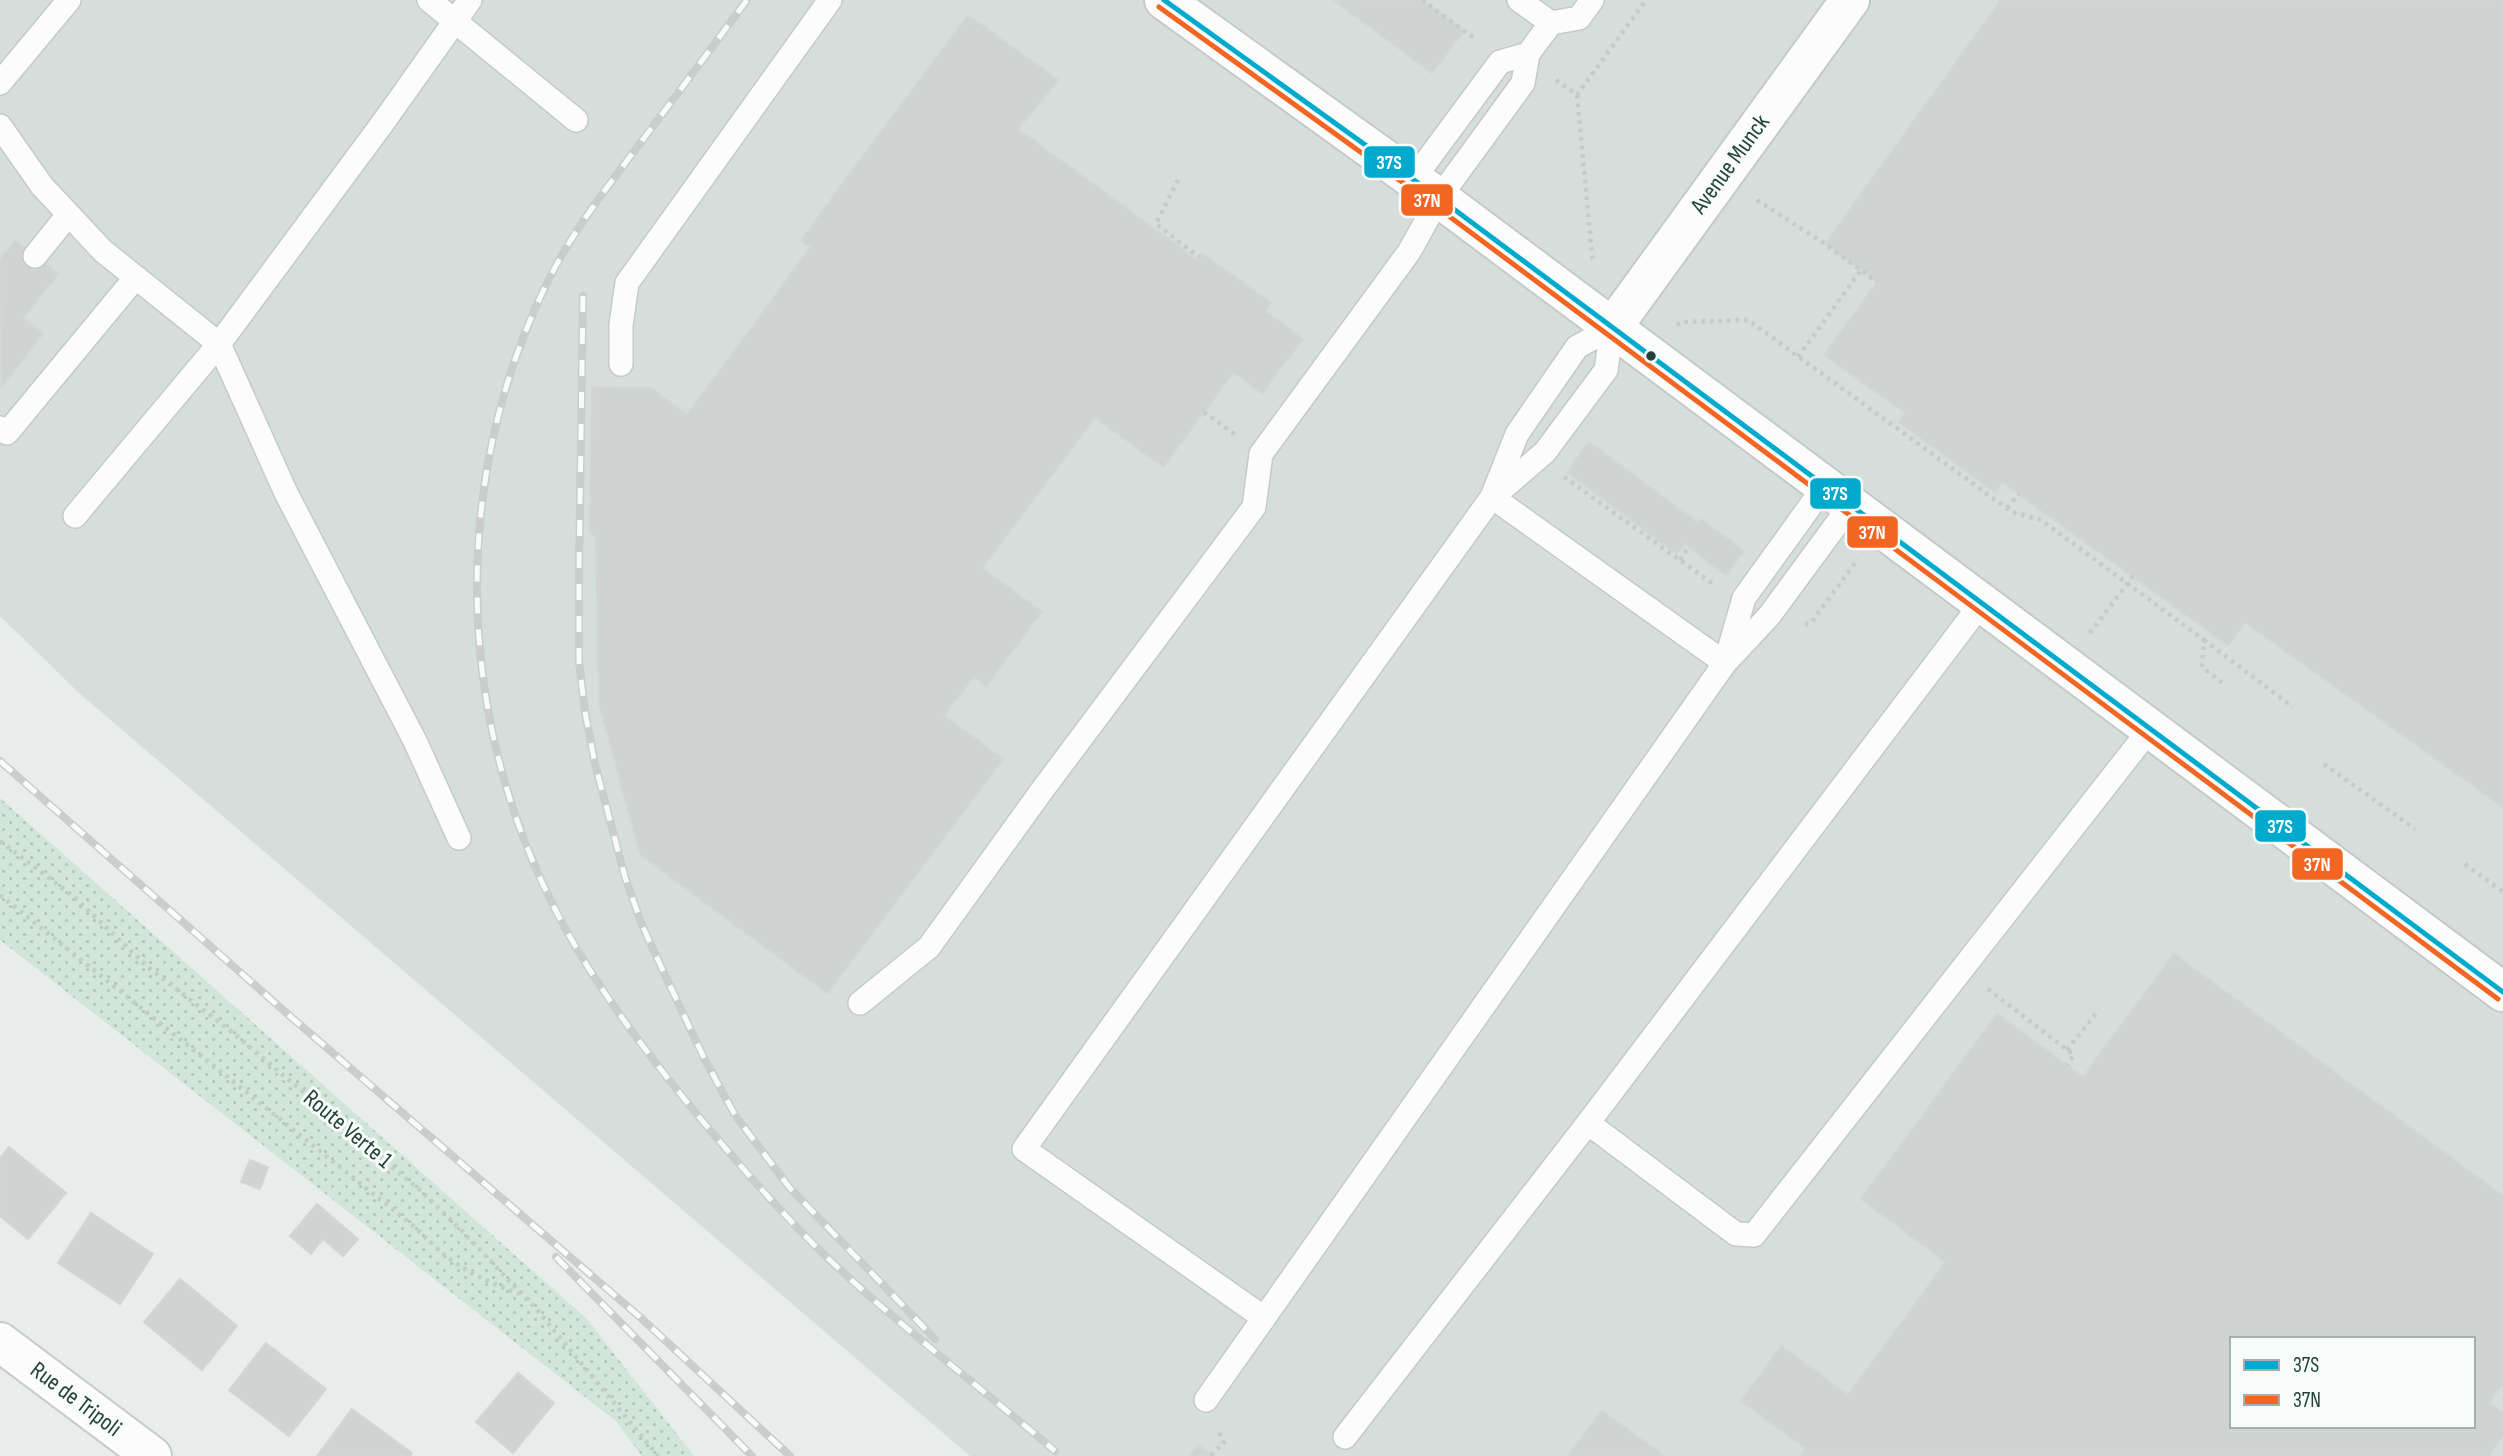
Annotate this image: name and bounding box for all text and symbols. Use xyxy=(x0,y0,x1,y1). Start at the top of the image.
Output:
street label: Avenue Munck xyxy=(1684,109,1776,220)
line badge: 37S xyxy=(1363,145,1416,179)
text: 37S xyxy=(1376,152,1402,175)
line badge: 37N xyxy=(1400,183,1454,217)
text: 37N xyxy=(1413,190,1441,213)
unlabelled marker xyxy=(1644,349,1658,363)
line badge: 37S xyxy=(1809,477,1862,510)
text: 37S xyxy=(1822,483,1848,506)
line badge: 37N xyxy=(1846,515,1899,549)
text: 37N xyxy=(1858,522,1886,545)
line badge: 37S xyxy=(2254,809,2307,843)
text: 37S xyxy=(2267,816,2293,839)
line badge: 37N xyxy=(2291,847,2344,881)
text: 37N xyxy=(2303,854,2331,877)
street label: Route Verte 1 xyxy=(298,1083,399,1175)
legend xyxy=(2230,1337,2475,1428)
text: 37S xyxy=(2293,1353,2319,1378)
street label: Rue de Tripoli xyxy=(25,1355,127,1443)
text: 37N xyxy=(2293,1388,2321,1413)

